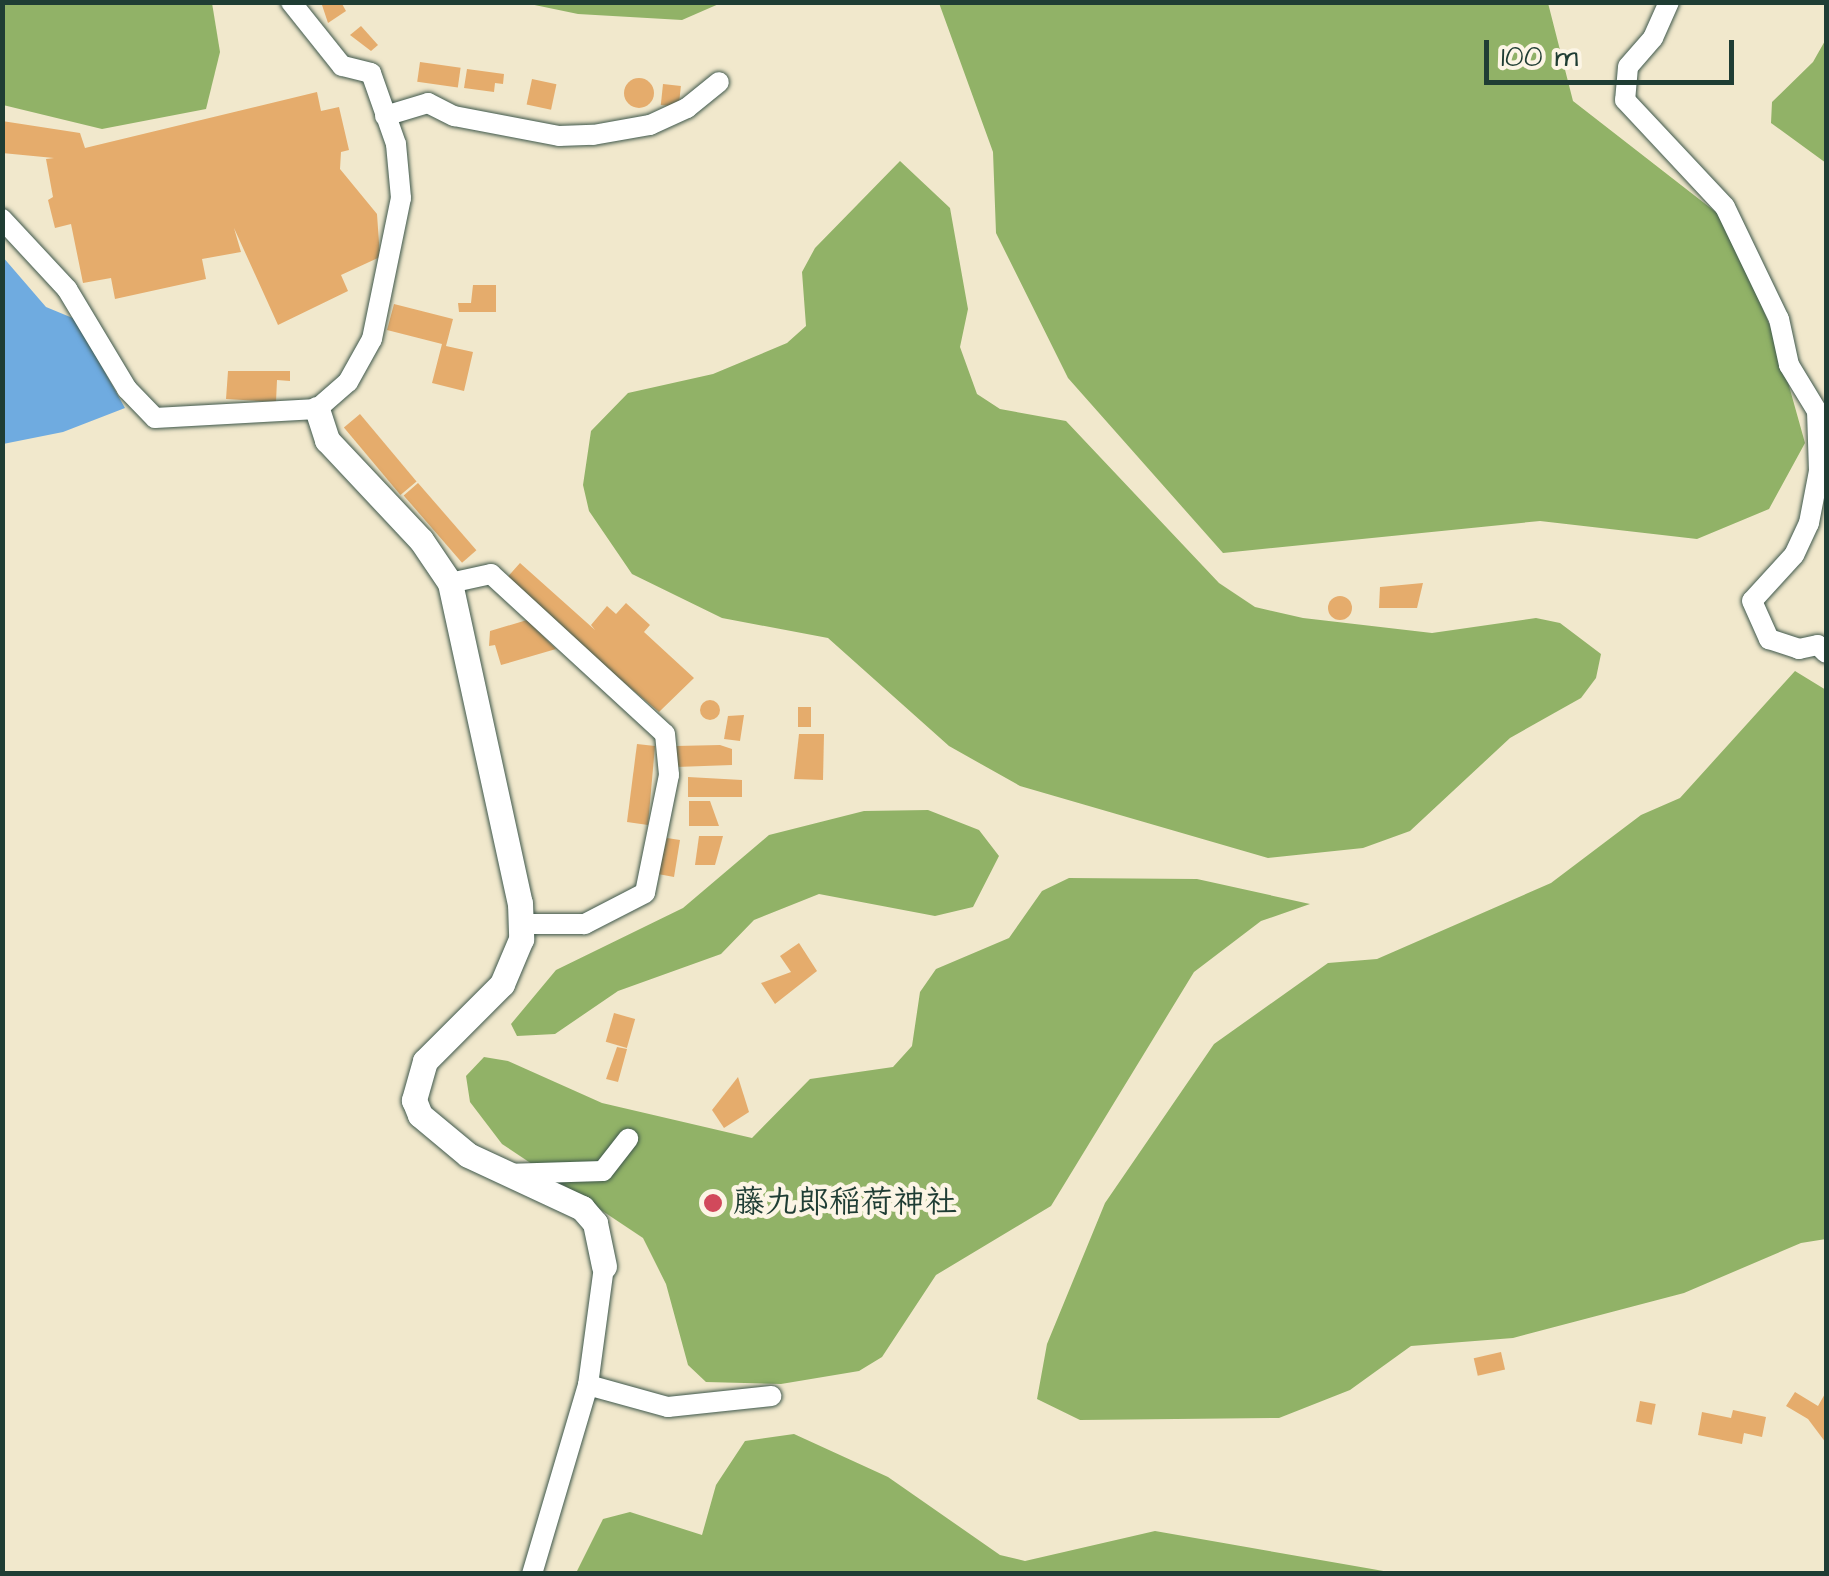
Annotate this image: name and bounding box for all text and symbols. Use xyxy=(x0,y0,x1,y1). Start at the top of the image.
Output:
scale bar xyxy=(1489,20,1739,82)
text: 100 m xyxy=(1501,36,1578,78)
place label: 藤九郎稲荷神社 xyxy=(733,1184,957,1222)
marker: 藤九郎稲荷神社 xyxy=(702,1192,724,1214)

